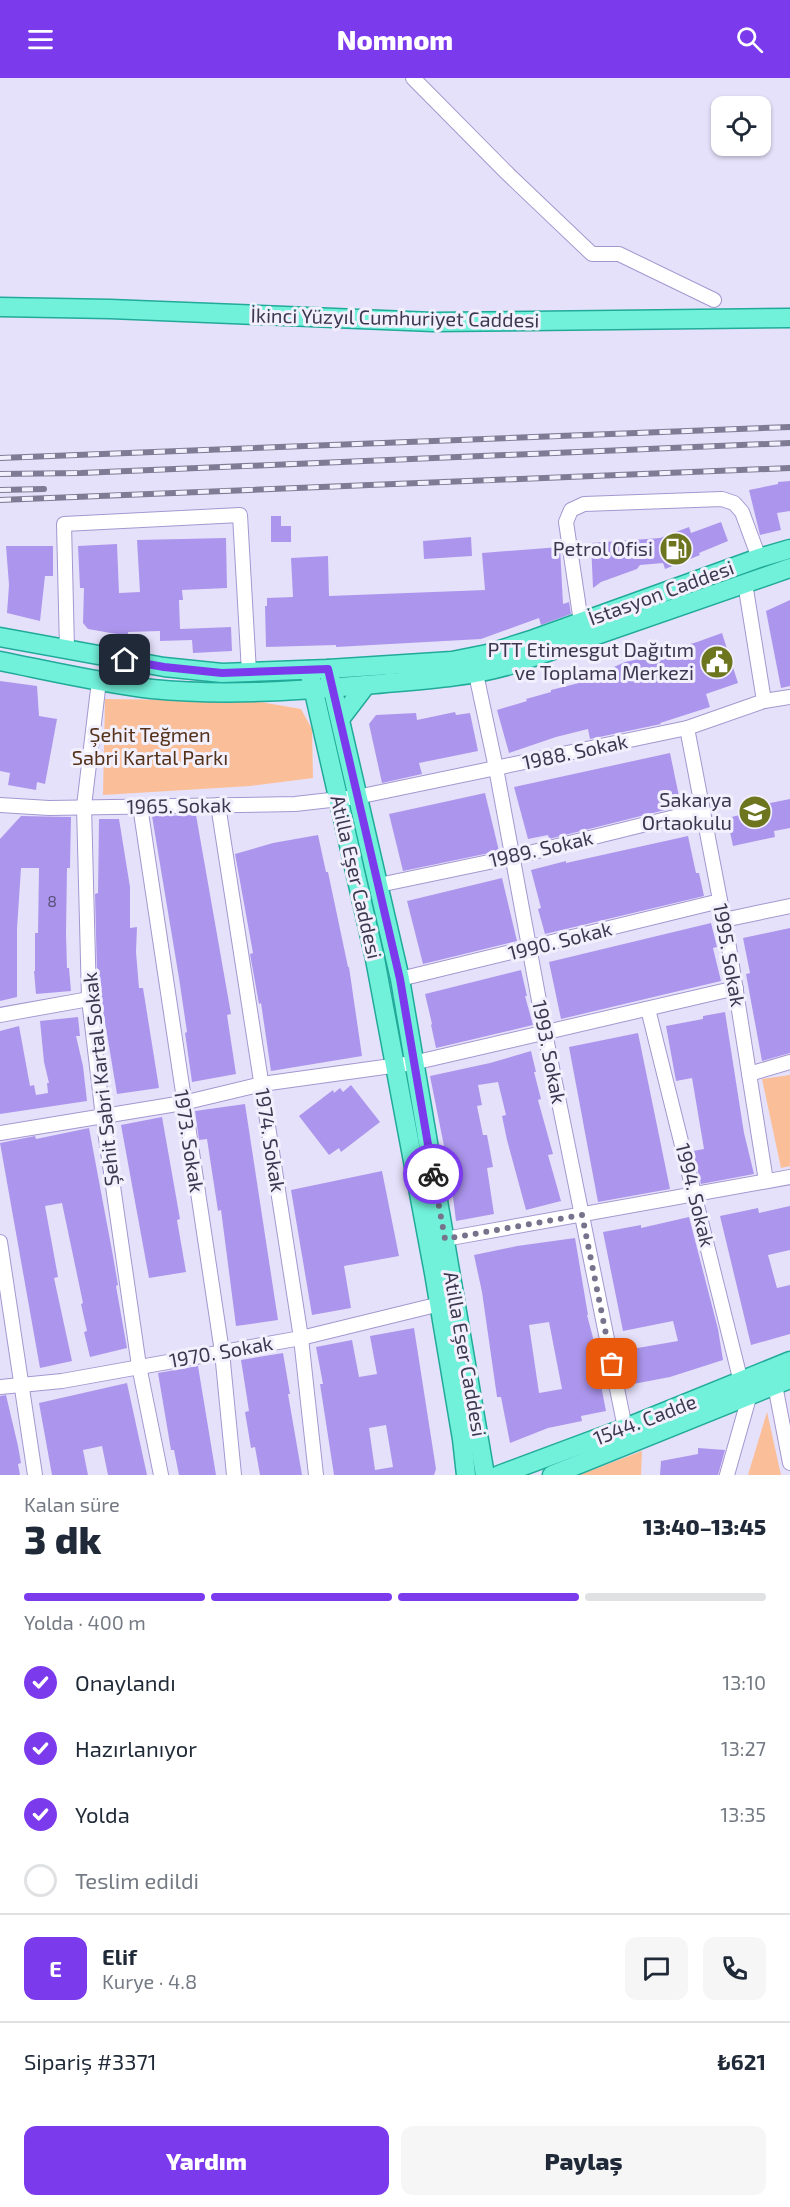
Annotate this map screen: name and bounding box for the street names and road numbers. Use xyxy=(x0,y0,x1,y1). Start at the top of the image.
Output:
street label: İkinci Yüzyıl Cumhuriyet Caddesi xyxy=(250,302,540,332)
street label: İstasyon Caddesi xyxy=(585,555,737,630)
street label: 1988. Sokak xyxy=(520,728,629,774)
street label: 1965. Sokak xyxy=(127,792,231,818)
street label: Atilla Eşer Caddesi xyxy=(325,792,388,961)
street label: 1989. Sokak xyxy=(486,824,595,872)
street label: 1995. Sokak xyxy=(709,901,751,1008)
street label: 1990. Sokak xyxy=(505,916,614,964)
street label: Şehit Sabri Kartal Sokak xyxy=(77,971,124,1187)
street label: 1993. Sokak xyxy=(528,998,572,1106)
street label: 1974. Sokak xyxy=(251,1086,291,1194)
street label: 1973. Sokak xyxy=(170,1088,210,1194)
street label: 1994. Sokak xyxy=(671,1140,720,1249)
street label: Atilla Eşer Caddesi xyxy=(439,1269,492,1439)
street label: 1970. Sokak xyxy=(167,1330,274,1372)
street label: 1544. Cadde xyxy=(590,1388,700,1450)

